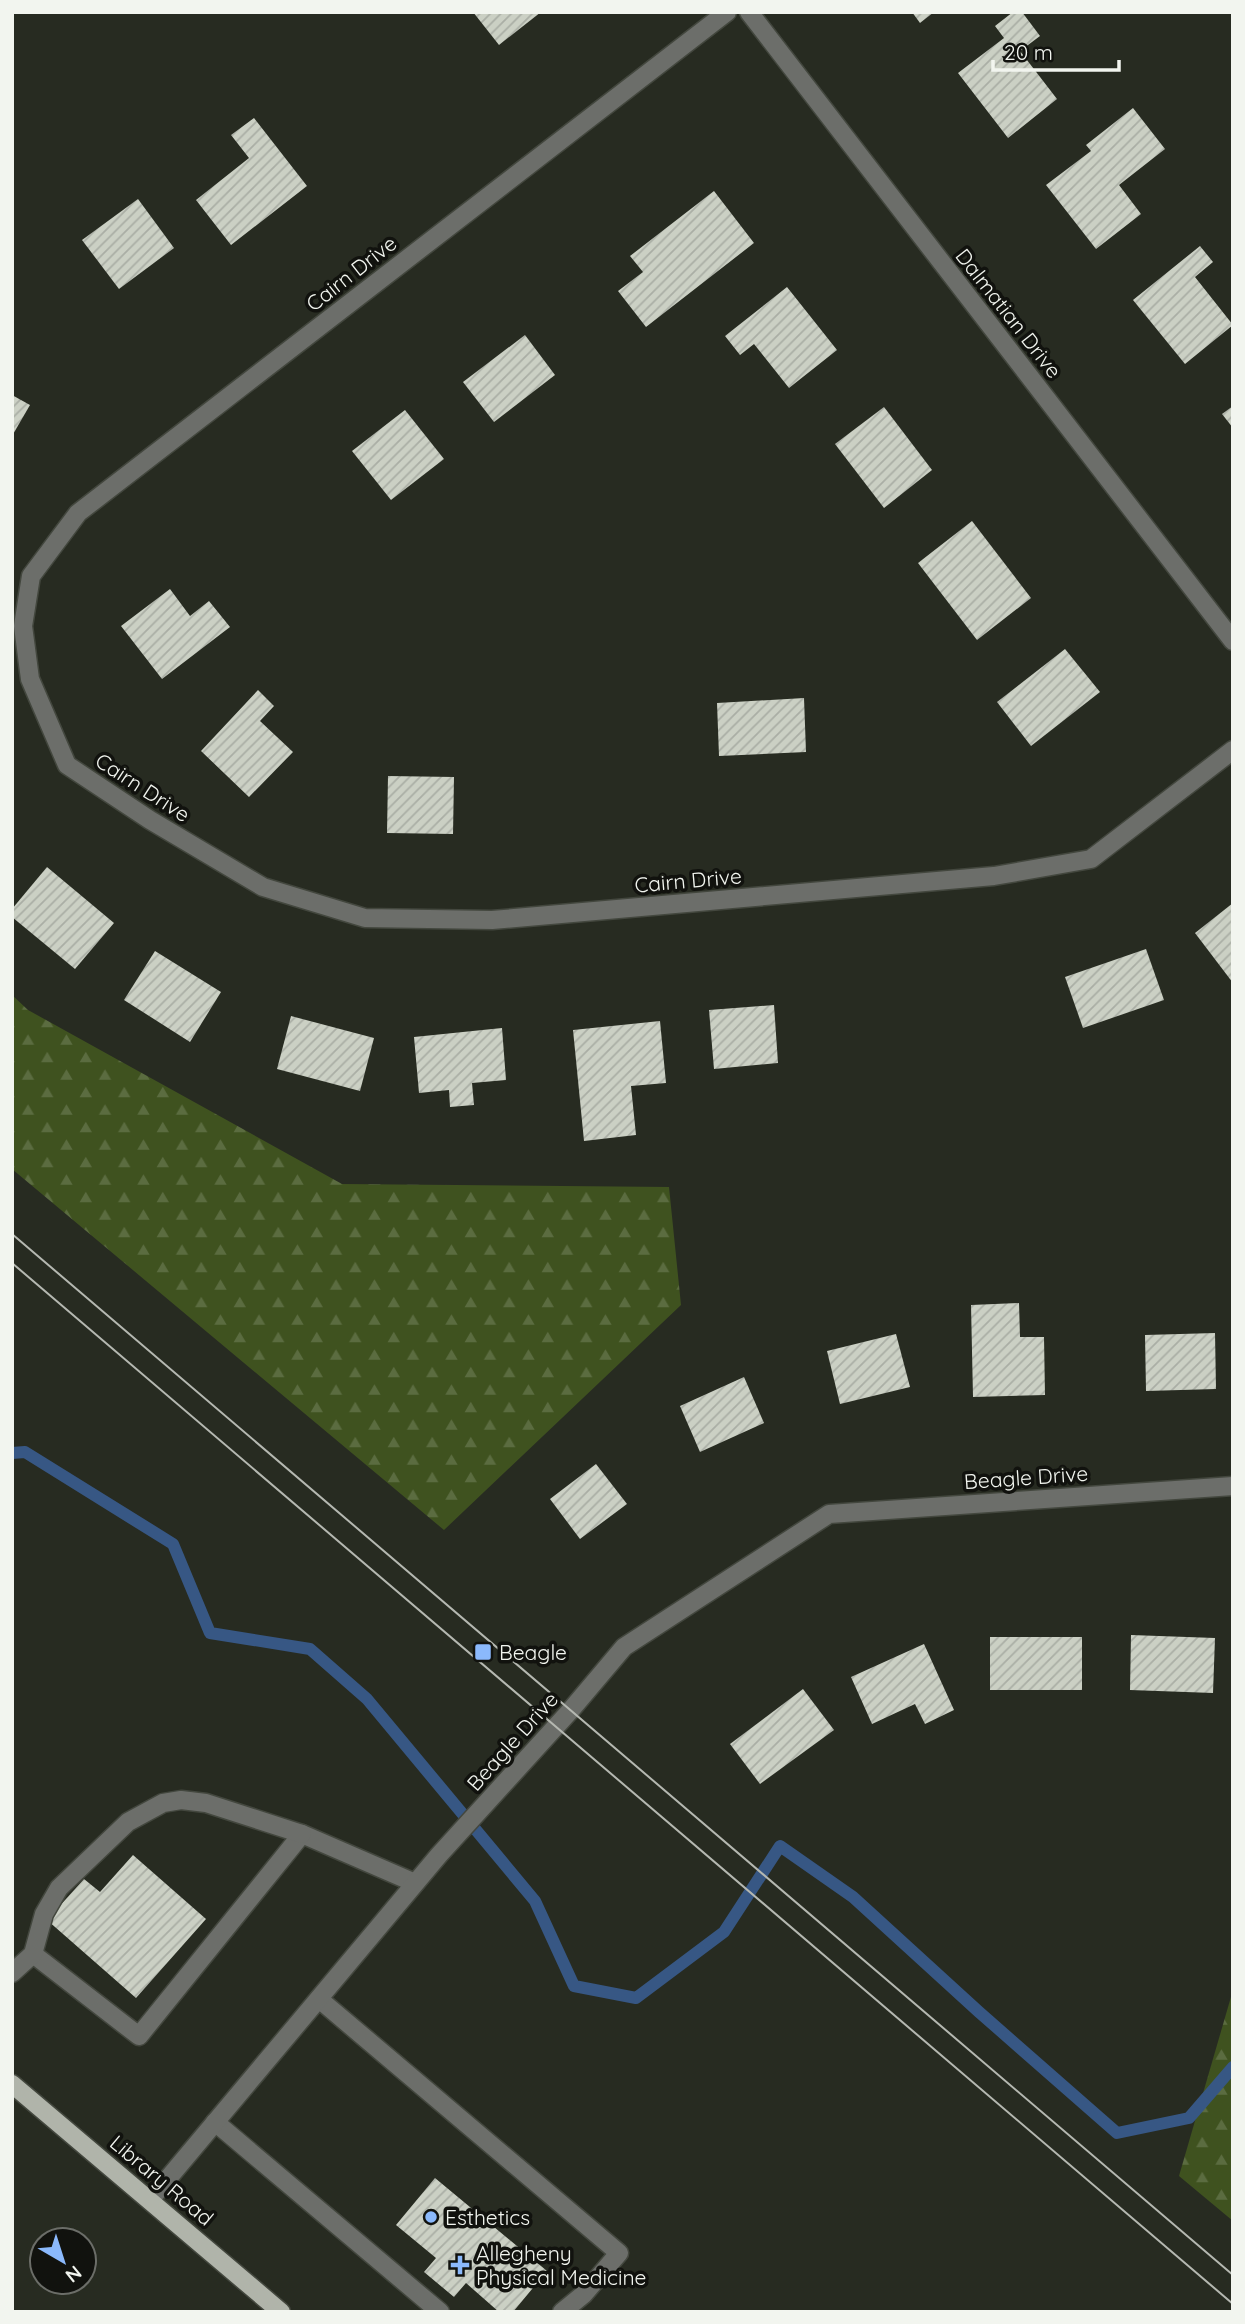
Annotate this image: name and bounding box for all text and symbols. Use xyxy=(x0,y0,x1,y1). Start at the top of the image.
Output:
scale bar xyxy=(993,28,1119,72)
text: 20 m xyxy=(1004,39,1053,65)
street label: Cairn Drive xyxy=(301,230,401,316)
street label: Dalmatian Drive xyxy=(950,243,1068,383)
street label: Cairn Drive xyxy=(91,747,195,827)
street label: Cairn Drive xyxy=(633,862,743,898)
street label: Beagle Drive xyxy=(963,1460,1089,1494)
place label: Beagle xyxy=(499,1639,567,1665)
marker: Beagle xyxy=(473,1642,493,1662)
street label: Beagle Drive xyxy=(461,1686,563,1796)
street label: Library Road xyxy=(105,2129,219,2231)
place label: Esthetics xyxy=(445,2204,530,2230)
marker: Esthetics xyxy=(423,2209,439,2225)
north arrow xyxy=(28,2226,98,2296)
place label: Allegheny Physical Medicine xyxy=(476,2240,646,2290)
marker: Allegheny Physical Medicine xyxy=(450,2255,470,2275)
text: N xyxy=(61,2260,87,2288)

